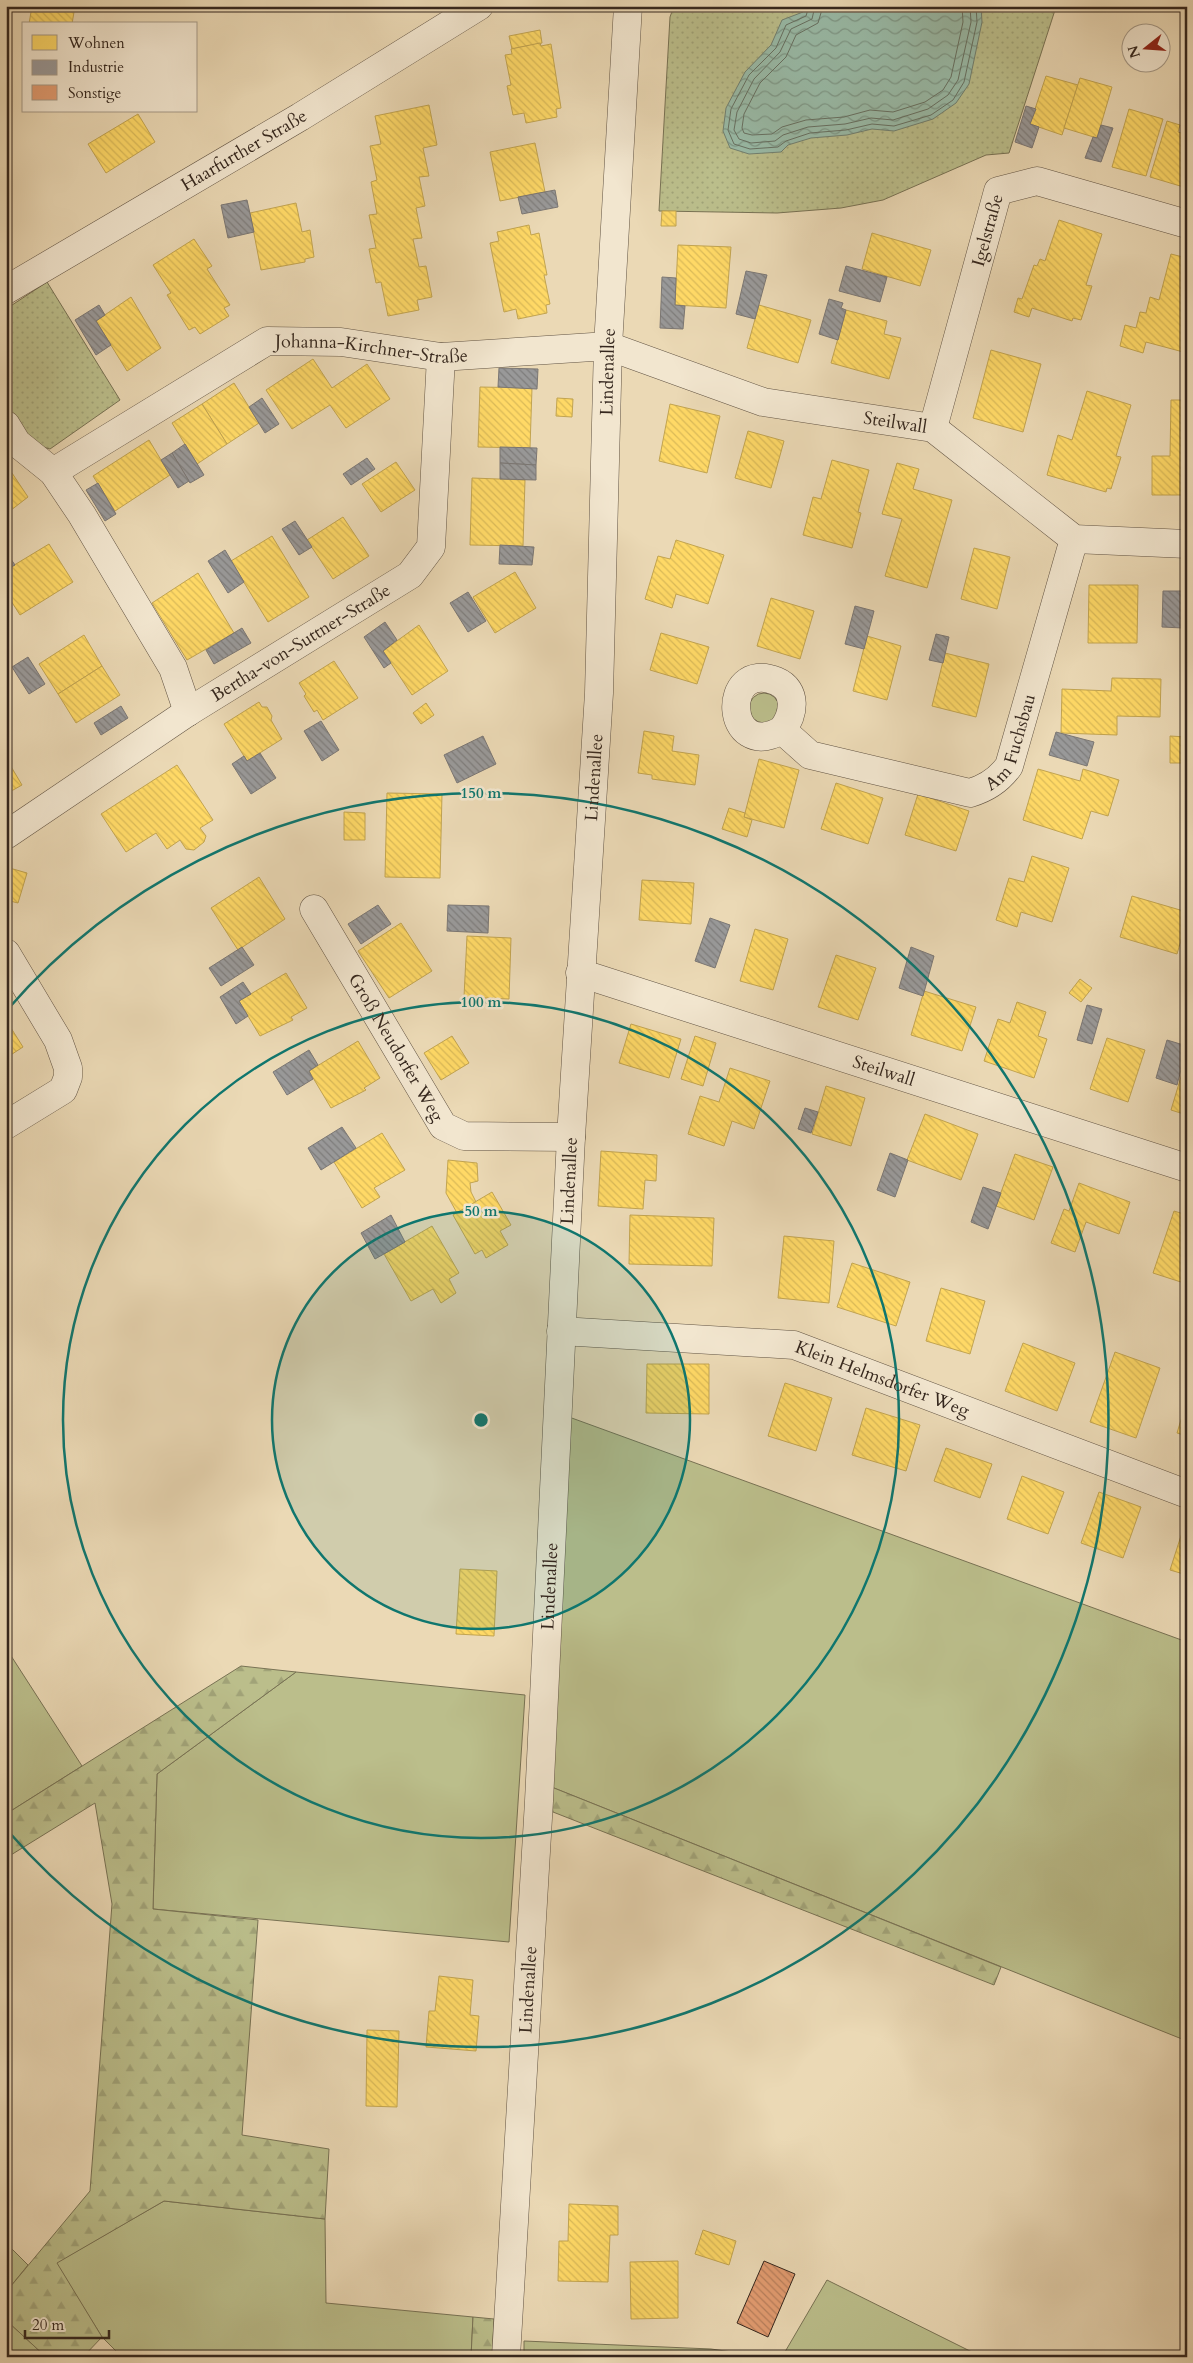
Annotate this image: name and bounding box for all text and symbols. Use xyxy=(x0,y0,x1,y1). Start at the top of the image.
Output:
legend xyxy=(22,22,198,112)
north arrow xyxy=(1120,22,1170,72)
text: Wohnen xyxy=(67,33,125,53)
text: N xyxy=(1123,43,1145,60)
text: Industrie xyxy=(68,57,124,77)
text: Sonstige xyxy=(68,83,122,103)
street label: Haarfurther Straße xyxy=(176,103,312,197)
street label: Igelstraße xyxy=(965,191,1009,269)
street label: Lindenallee xyxy=(594,327,622,416)
street label: Johanna-Kirchner-Straße xyxy=(272,329,469,369)
street label: Steilwall xyxy=(862,405,929,439)
street label: Bertha-von-Suttner-Straße xyxy=(206,578,395,707)
street label: Am Fuchsbau xyxy=(980,691,1042,797)
street label: Lindenallee xyxy=(578,733,609,822)
text: 150 m xyxy=(461,783,502,803)
street label: Groß Neudorfer Weg xyxy=(342,968,451,1127)
text: 100 m xyxy=(461,992,502,1012)
street label: Steilwall xyxy=(849,1049,918,1092)
street label: Lindenallee xyxy=(554,1136,583,1225)
text: 50 m xyxy=(464,1201,498,1221)
street label: Klein Helmsdorfer Weg xyxy=(792,1334,974,1423)
centre of rings xyxy=(472,1411,490,1429)
street label: Lindenallee xyxy=(535,1542,564,1631)
street label: Lindenallee xyxy=(513,1945,543,2034)
scale bar xyxy=(25,2308,109,2340)
text: 20 m xyxy=(32,2315,64,2335)

